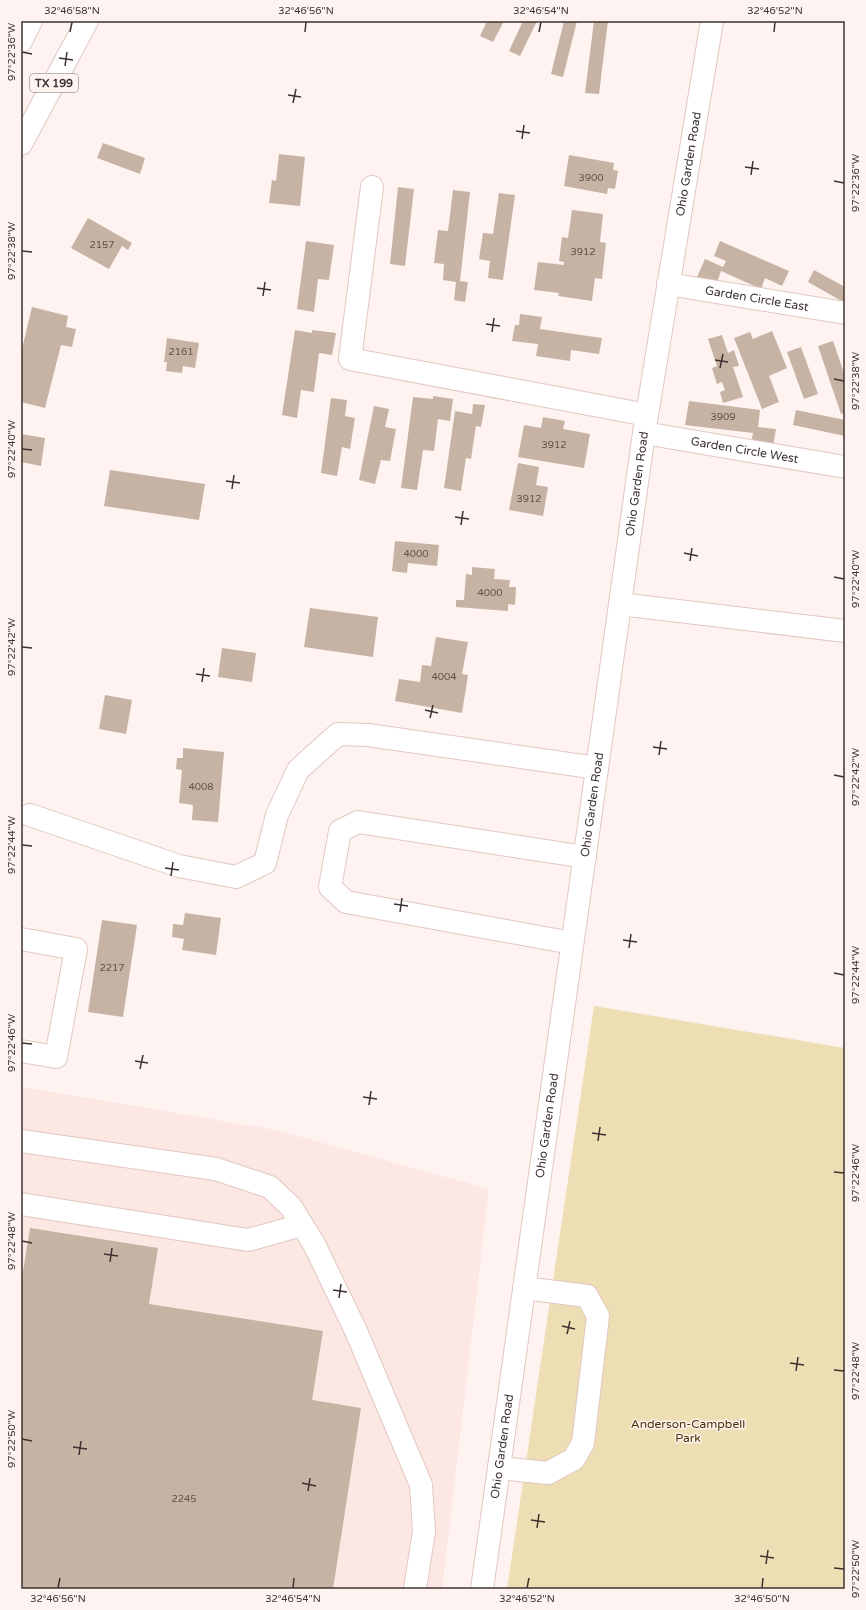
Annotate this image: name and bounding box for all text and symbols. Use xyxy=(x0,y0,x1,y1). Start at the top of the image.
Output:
text: 32°46'58"N xyxy=(44,5,100,17)
text: 32°46'56"N xyxy=(278,5,334,17)
text: 32°46'54"N xyxy=(513,5,569,17)
text: 32°46'52"N xyxy=(747,5,803,17)
text: 97°22'36"W xyxy=(6,23,18,81)
road number: TX 199 xyxy=(30,74,78,92)
street label: Ohio Garden Road xyxy=(673,111,704,217)
text: 97°22'36"W xyxy=(850,154,862,212)
house number: 3900 xyxy=(578,172,604,184)
text: 97°22'38"W xyxy=(6,222,18,280)
house number: 2157 xyxy=(89,239,115,251)
house number: 3912 xyxy=(570,246,596,258)
street label: Garden Circle East xyxy=(704,283,810,314)
house number: 2161 xyxy=(168,346,194,358)
text: 97°22'38"W xyxy=(850,352,862,410)
house number: 3909 xyxy=(710,411,736,423)
text: 97°22'40"W xyxy=(6,420,18,478)
street label: Ohio Garden Road xyxy=(623,431,651,537)
street label: Garden Circle West xyxy=(690,434,800,466)
house number: 3912 xyxy=(541,439,567,451)
house number: 3912 xyxy=(516,493,542,505)
house number: 4000 xyxy=(403,548,429,560)
text: 97°22'40"W xyxy=(850,550,862,608)
house number: 4000 xyxy=(477,587,503,599)
text: 97°22'42"W xyxy=(6,618,18,676)
house number: 4004 xyxy=(431,671,457,683)
text: 97°22'42"W xyxy=(850,748,862,806)
street label: Ohio Garden Road xyxy=(578,751,606,858)
house number: 4008 xyxy=(188,781,214,793)
text: 97°22'44"W xyxy=(6,816,18,874)
text: 97°22'44"W xyxy=(850,946,862,1004)
house number: 2217 xyxy=(99,962,125,974)
text: 97°22'46"W xyxy=(6,1014,18,1072)
street label: Ohio Garden Road xyxy=(533,1072,561,1179)
text: 97°22'46"W xyxy=(850,1144,862,1202)
text: 97°22'48"W xyxy=(6,1212,18,1270)
text: 97°22'48"W xyxy=(850,1342,862,1400)
street label: Ohio Garden Road xyxy=(488,1393,516,1500)
text: 97°22'50"W xyxy=(6,1410,18,1468)
park label: Anderson-Campbell Park xyxy=(631,1417,745,1445)
house number: 2245 xyxy=(171,1493,197,1505)
text: 97°22'50"W xyxy=(850,1540,862,1598)
text: 32°46'56"N xyxy=(30,1593,86,1605)
text: 32°46'54"N xyxy=(265,1593,321,1605)
text: 32°46'52"N xyxy=(499,1593,555,1605)
text: 32°46'50"N xyxy=(734,1593,790,1605)

